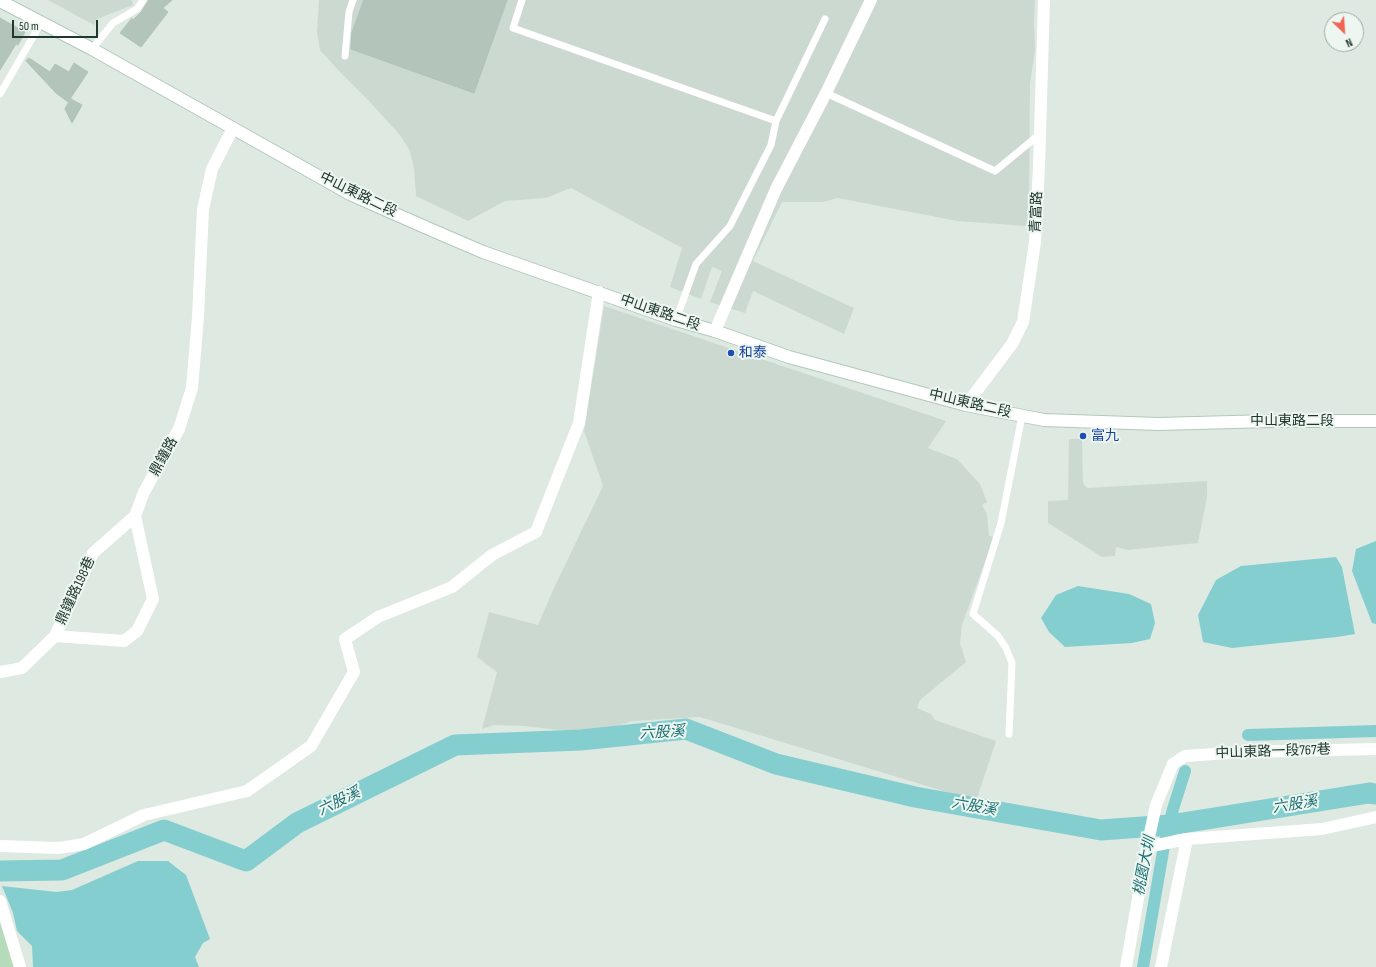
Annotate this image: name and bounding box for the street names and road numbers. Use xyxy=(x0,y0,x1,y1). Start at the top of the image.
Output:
street label: 中山東路二段 xyxy=(317,169,399,221)
street label: 青富路 xyxy=(1028,191,1046,233)
street label: 中山東路二段 xyxy=(618,291,702,335)
street label: 中山東路二段 xyxy=(927,386,1013,422)
street label: 中山東路二段 xyxy=(1250,413,1334,429)
street label: 鼎鐘路 xyxy=(146,435,182,479)
street label: 鼎鐘路198巷 xyxy=(53,554,99,628)
street label: 中山東路一段767巷 xyxy=(1215,742,1331,762)

